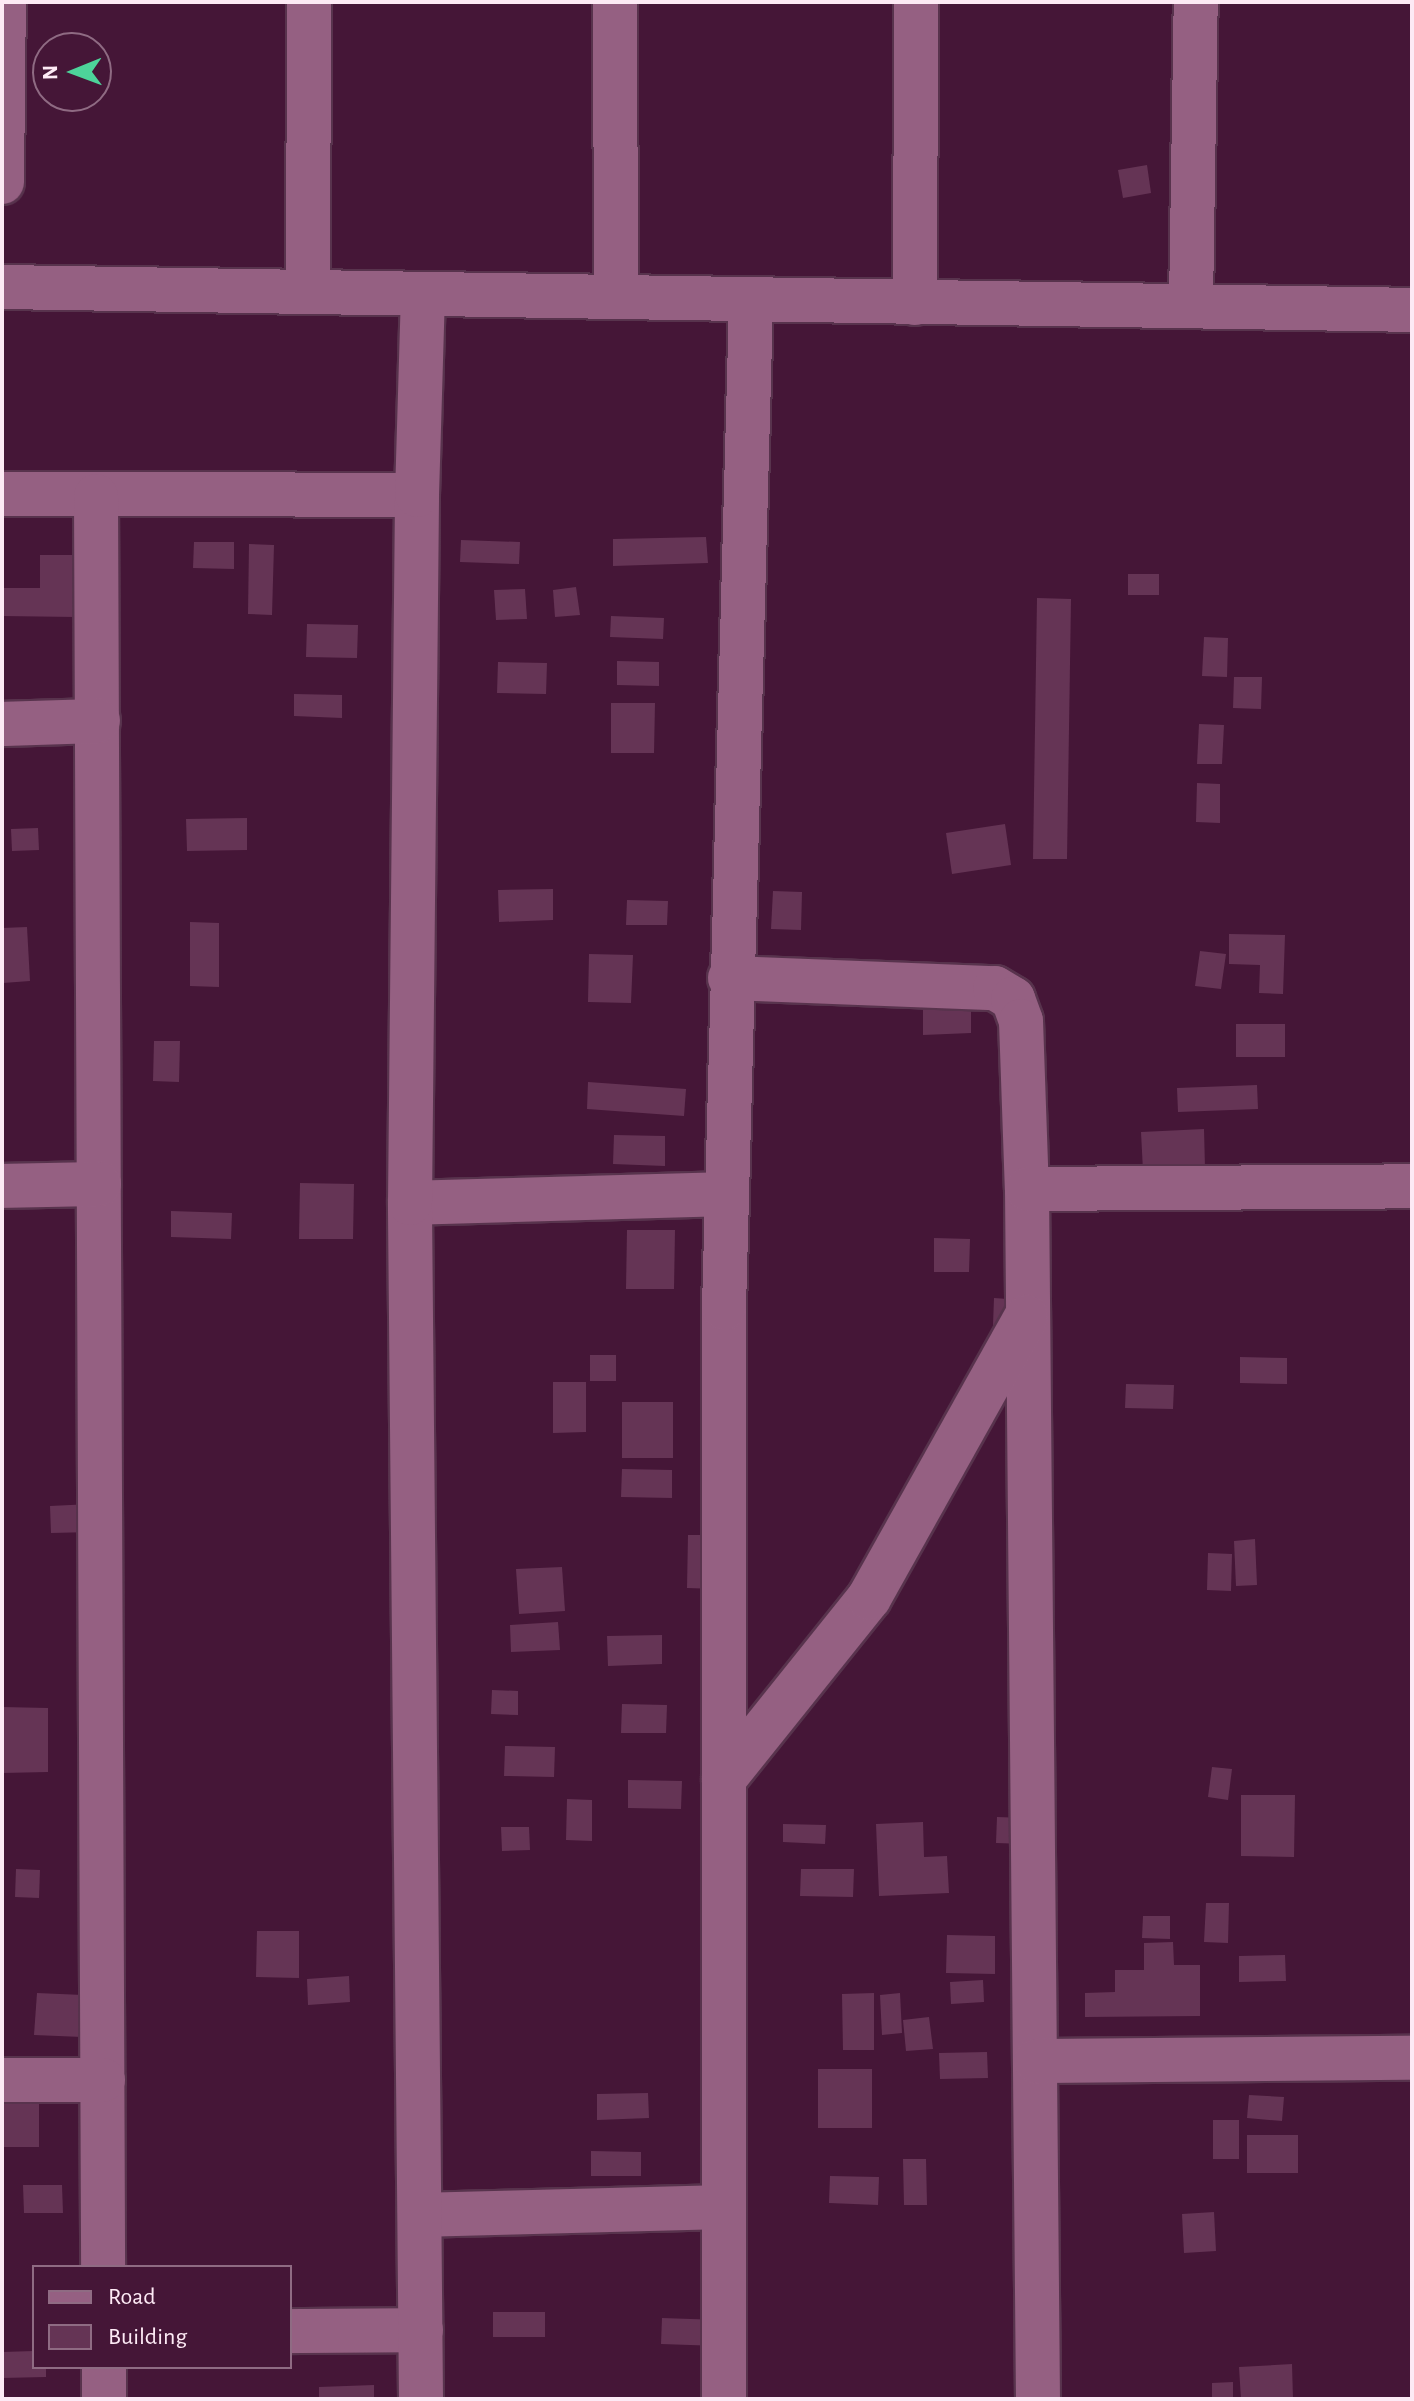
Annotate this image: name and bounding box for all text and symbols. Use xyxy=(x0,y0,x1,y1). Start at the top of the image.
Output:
north arrow xyxy=(32,32,112,112)
text: N xyxy=(39,65,61,80)
legend xyxy=(32,2265,292,2369)
text: Road xyxy=(108,2285,156,2309)
text: Building xyxy=(108,2325,187,2349)

